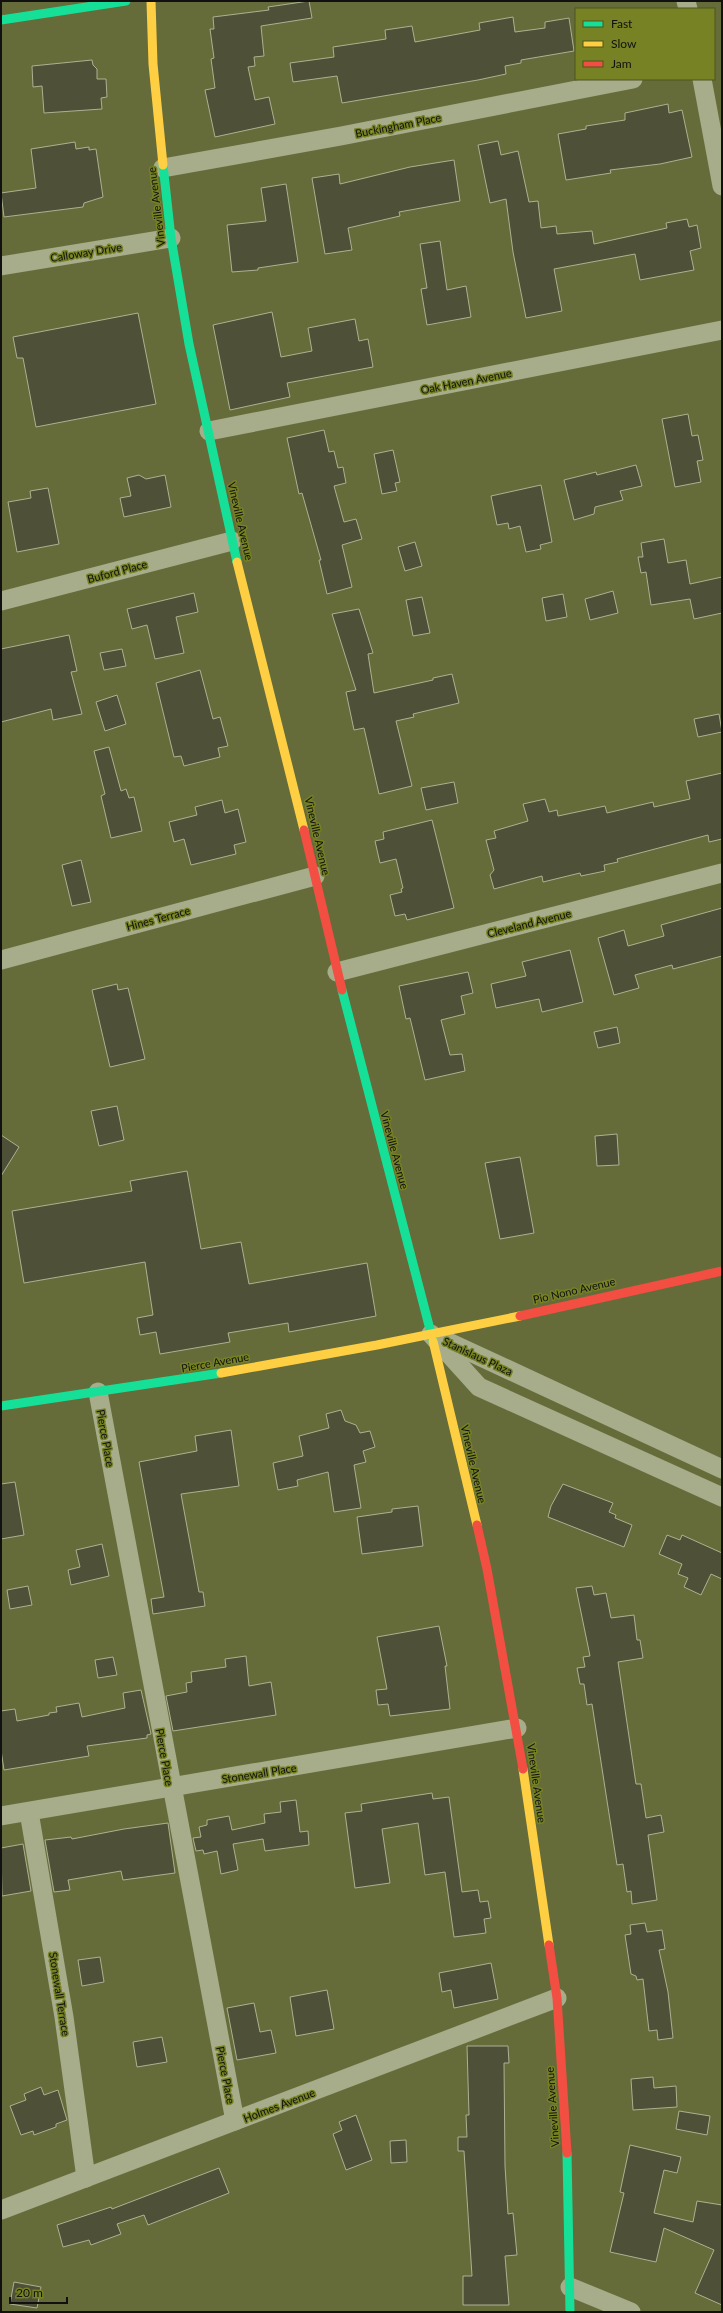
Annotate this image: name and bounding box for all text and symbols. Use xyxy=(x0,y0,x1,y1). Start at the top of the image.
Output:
legend xyxy=(575,8,715,80)
text: Fast xyxy=(611,16,633,31)
text: Slow xyxy=(611,36,637,51)
text: Jam xyxy=(611,56,632,71)
street label: Buckingham Place xyxy=(354,110,442,140)
street label: Vineville Avenue xyxy=(145,166,167,248)
street label: Calloway Drive xyxy=(49,240,123,264)
street label: Oak Haven Avenue xyxy=(419,366,513,396)
street label: Vineville Avenue xyxy=(226,481,256,562)
street label: Buford Place xyxy=(86,557,149,585)
street label: Vineville Avenue xyxy=(303,796,333,877)
street label: Hines Terrace xyxy=(125,903,191,933)
street label: Cleveland Avenue xyxy=(486,906,573,940)
street label: Vineville Avenue xyxy=(378,1110,412,1191)
street label: Pio Nono Avenue xyxy=(532,1274,617,1306)
street label: Stanislaus Plaza xyxy=(441,1334,515,1378)
street label: Pierce Avenue xyxy=(180,1350,250,1374)
street label: Pierce Place xyxy=(95,1408,117,1468)
street label: Vineville Avenue xyxy=(459,1424,489,1505)
street label: Pierce Place xyxy=(154,1727,176,1787)
street label: Vineville Avenue xyxy=(525,1742,549,1824)
street label: Stonewall Place xyxy=(221,1761,297,1785)
street label: Stonewall Terrace xyxy=(47,1951,73,2037)
street label: Pierce Place xyxy=(214,2045,238,2105)
street label: Vineville Avenue xyxy=(543,2066,561,2147)
street label: Holmes Avenue xyxy=(241,2085,317,2125)
scale bar xyxy=(10,2279,67,2305)
text: 20 m xyxy=(16,2285,43,2300)

